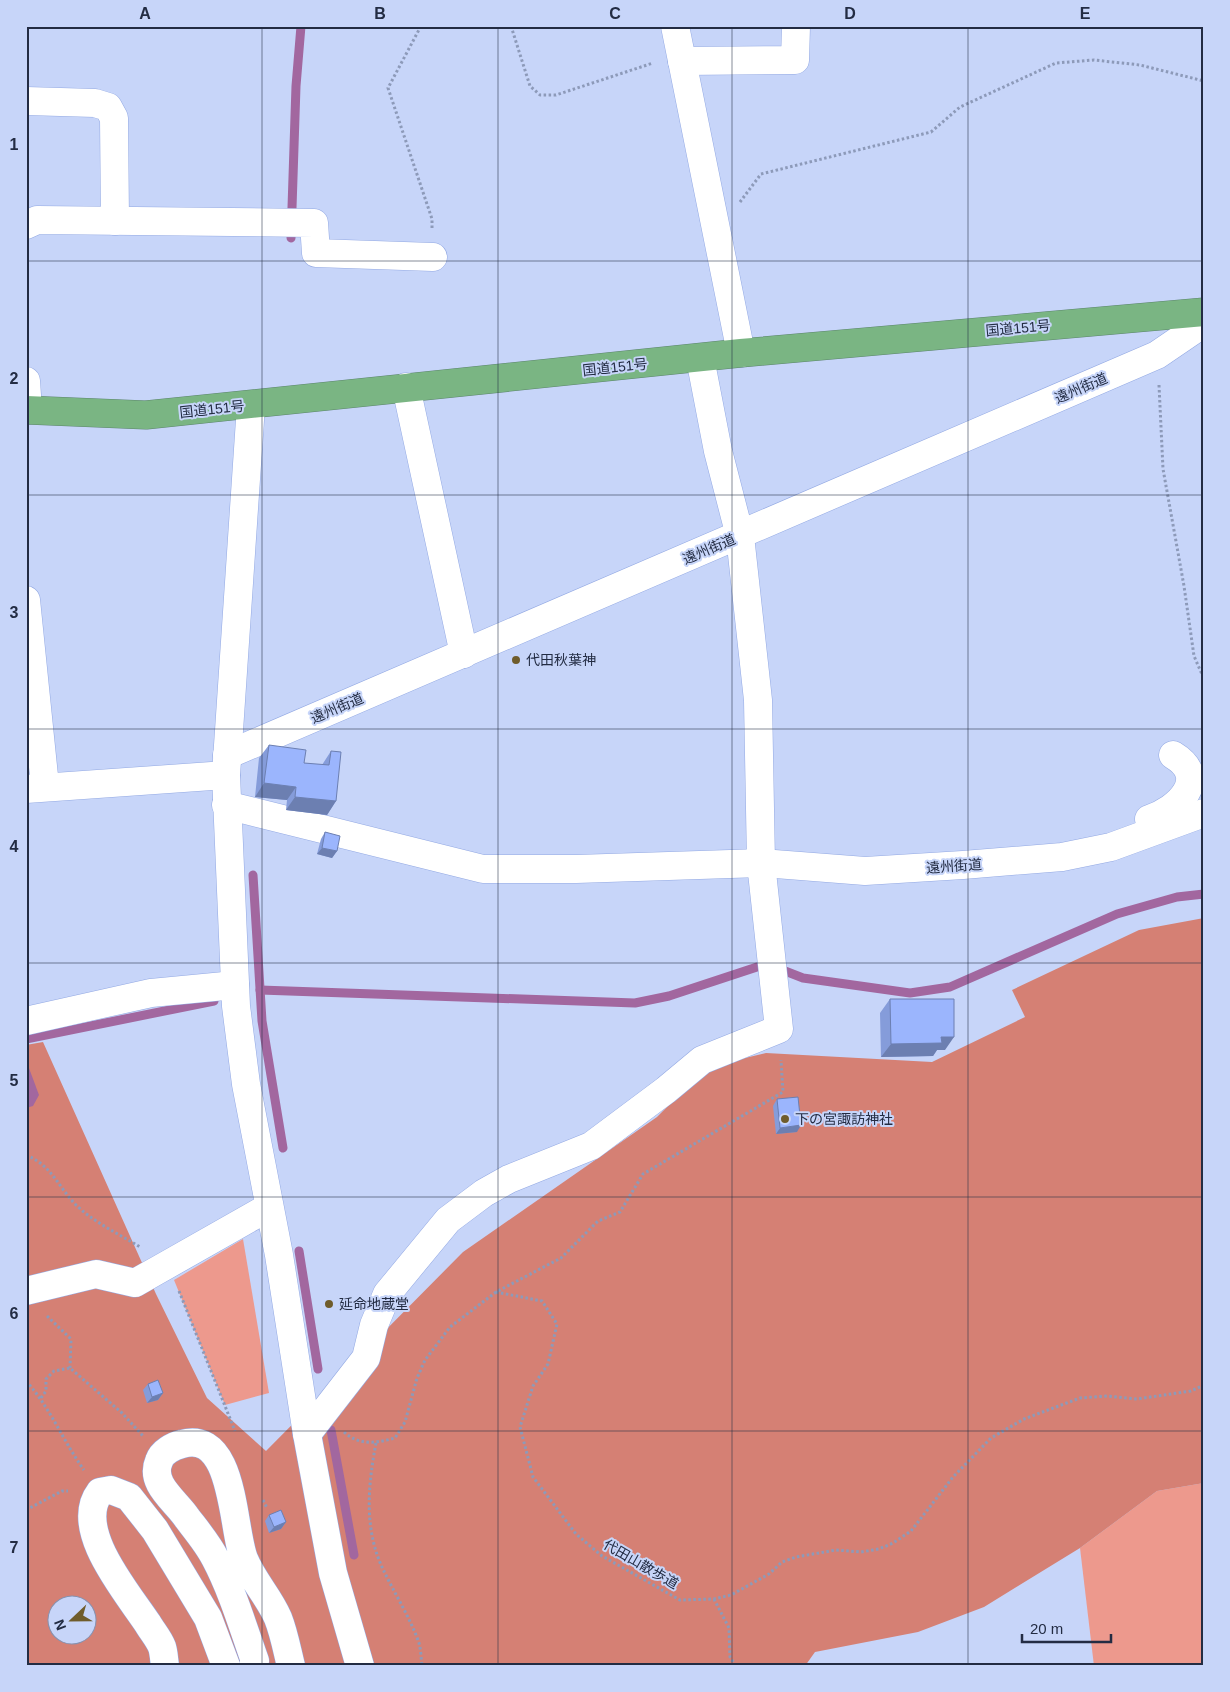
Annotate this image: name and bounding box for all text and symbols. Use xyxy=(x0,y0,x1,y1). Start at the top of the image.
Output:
text: A xyxy=(139,5,151,22)
text: B xyxy=(374,5,386,22)
text: C xyxy=(609,5,621,22)
text: D xyxy=(844,5,856,22)
text: E xyxy=(1080,5,1091,22)
text: 1 xyxy=(10,136,19,153)
street label: 国道151号 xyxy=(985,317,1051,339)
street label: 国道151号 xyxy=(582,356,648,378)
text: 2 xyxy=(10,370,19,387)
street label: 遠州街道 xyxy=(1052,370,1110,406)
street label: 国道151号 xyxy=(179,398,245,420)
street label: 遠州街道 xyxy=(680,531,738,567)
text: 3 xyxy=(10,604,19,621)
place label: 代田秋葉神 xyxy=(526,652,596,668)
marker: 代田秋葉神 xyxy=(510,654,522,666)
street label: 遠州街道 xyxy=(308,690,366,726)
text: 4 xyxy=(10,838,19,855)
street label: 遠州街道 xyxy=(926,856,982,876)
text: 5 xyxy=(10,1072,19,1089)
place label: 下の宮諏訪神社 xyxy=(795,1111,893,1127)
marker: 下の宮諏訪神社 xyxy=(779,1113,791,1125)
place label: 延命地蔵堂 xyxy=(339,1296,409,1312)
marker: 延命地蔵堂 xyxy=(323,1298,335,1310)
text: 6 xyxy=(10,1305,19,1322)
street label: 代田山散歩道 xyxy=(601,1536,681,1592)
text: 7 xyxy=(10,1539,19,1556)
north arrow xyxy=(48,1594,98,1644)
scale bar xyxy=(1022,1612,1111,1644)
text: N xyxy=(51,1617,69,1633)
text: 20 m xyxy=(1030,1620,1063,1637)

